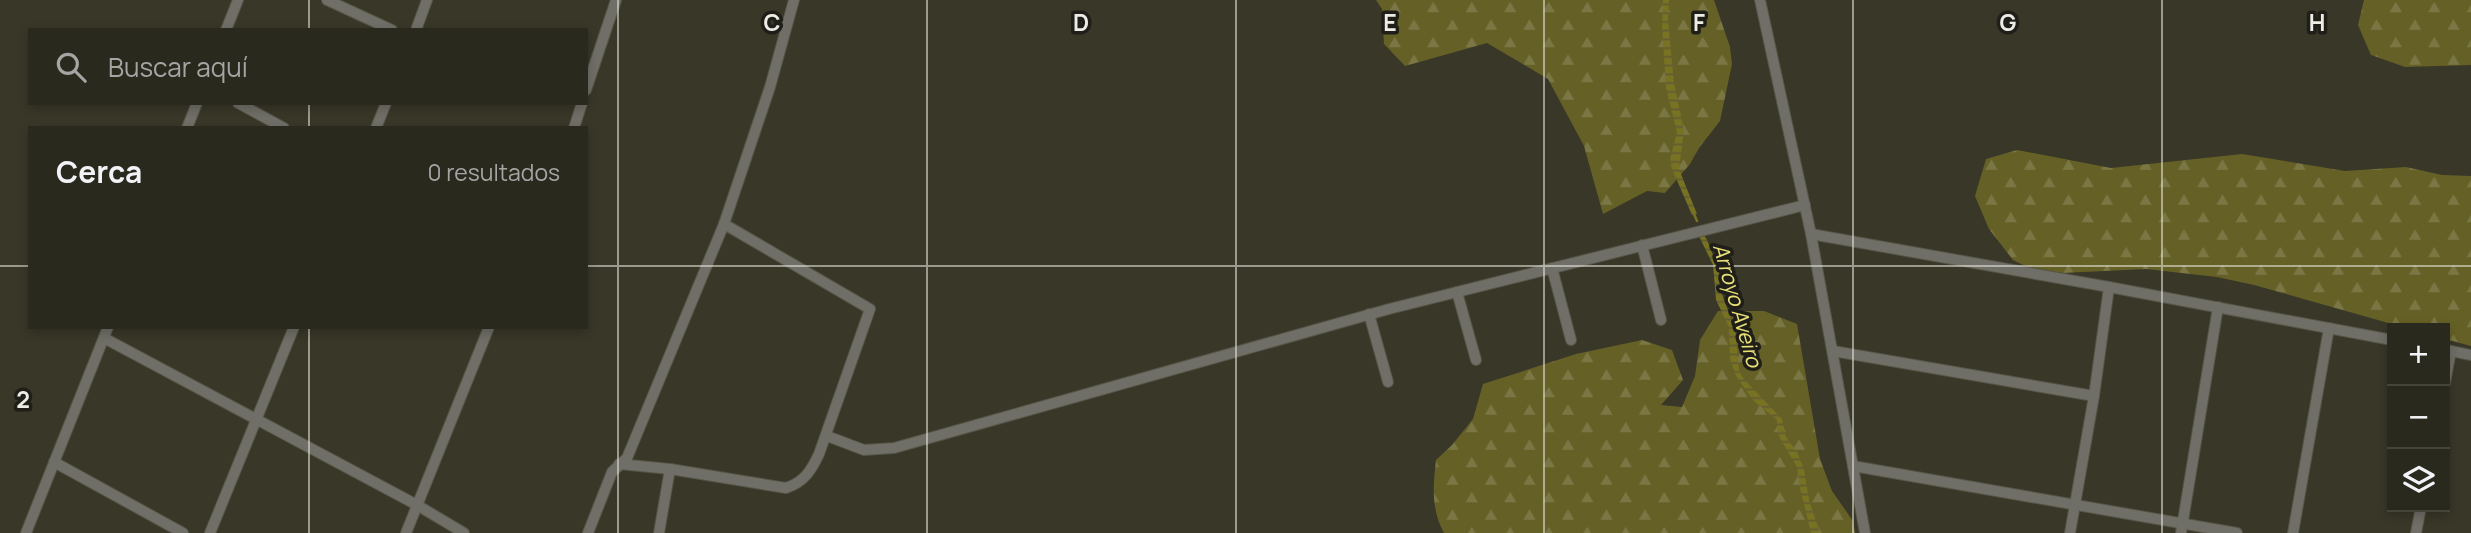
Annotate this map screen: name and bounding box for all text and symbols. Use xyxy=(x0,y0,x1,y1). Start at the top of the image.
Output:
text: C xyxy=(764,6,781,38)
text: D xyxy=(1073,6,1089,38)
text: E xyxy=(1383,6,1397,38)
text: F xyxy=(1693,6,1705,38)
text: G xyxy=(2000,6,2017,38)
text: H xyxy=(2309,6,2325,38)
search box xyxy=(28,28,588,105)
icon: search xyxy=(52,48,90,86)
text: Buscar aquí xyxy=(108,49,248,85)
text: Cerca xyxy=(56,151,142,192)
text: 0 resultados xyxy=(428,156,560,188)
water label: Arroyo Aveiro xyxy=(1707,240,1769,372)
map controls xyxy=(2387,323,2450,512)
button: + xyxy=(2387,323,2450,386)
text: 2 xyxy=(16,383,30,415)
button: − xyxy=(2387,386,2450,449)
button: layers xyxy=(2387,449,2450,512)

